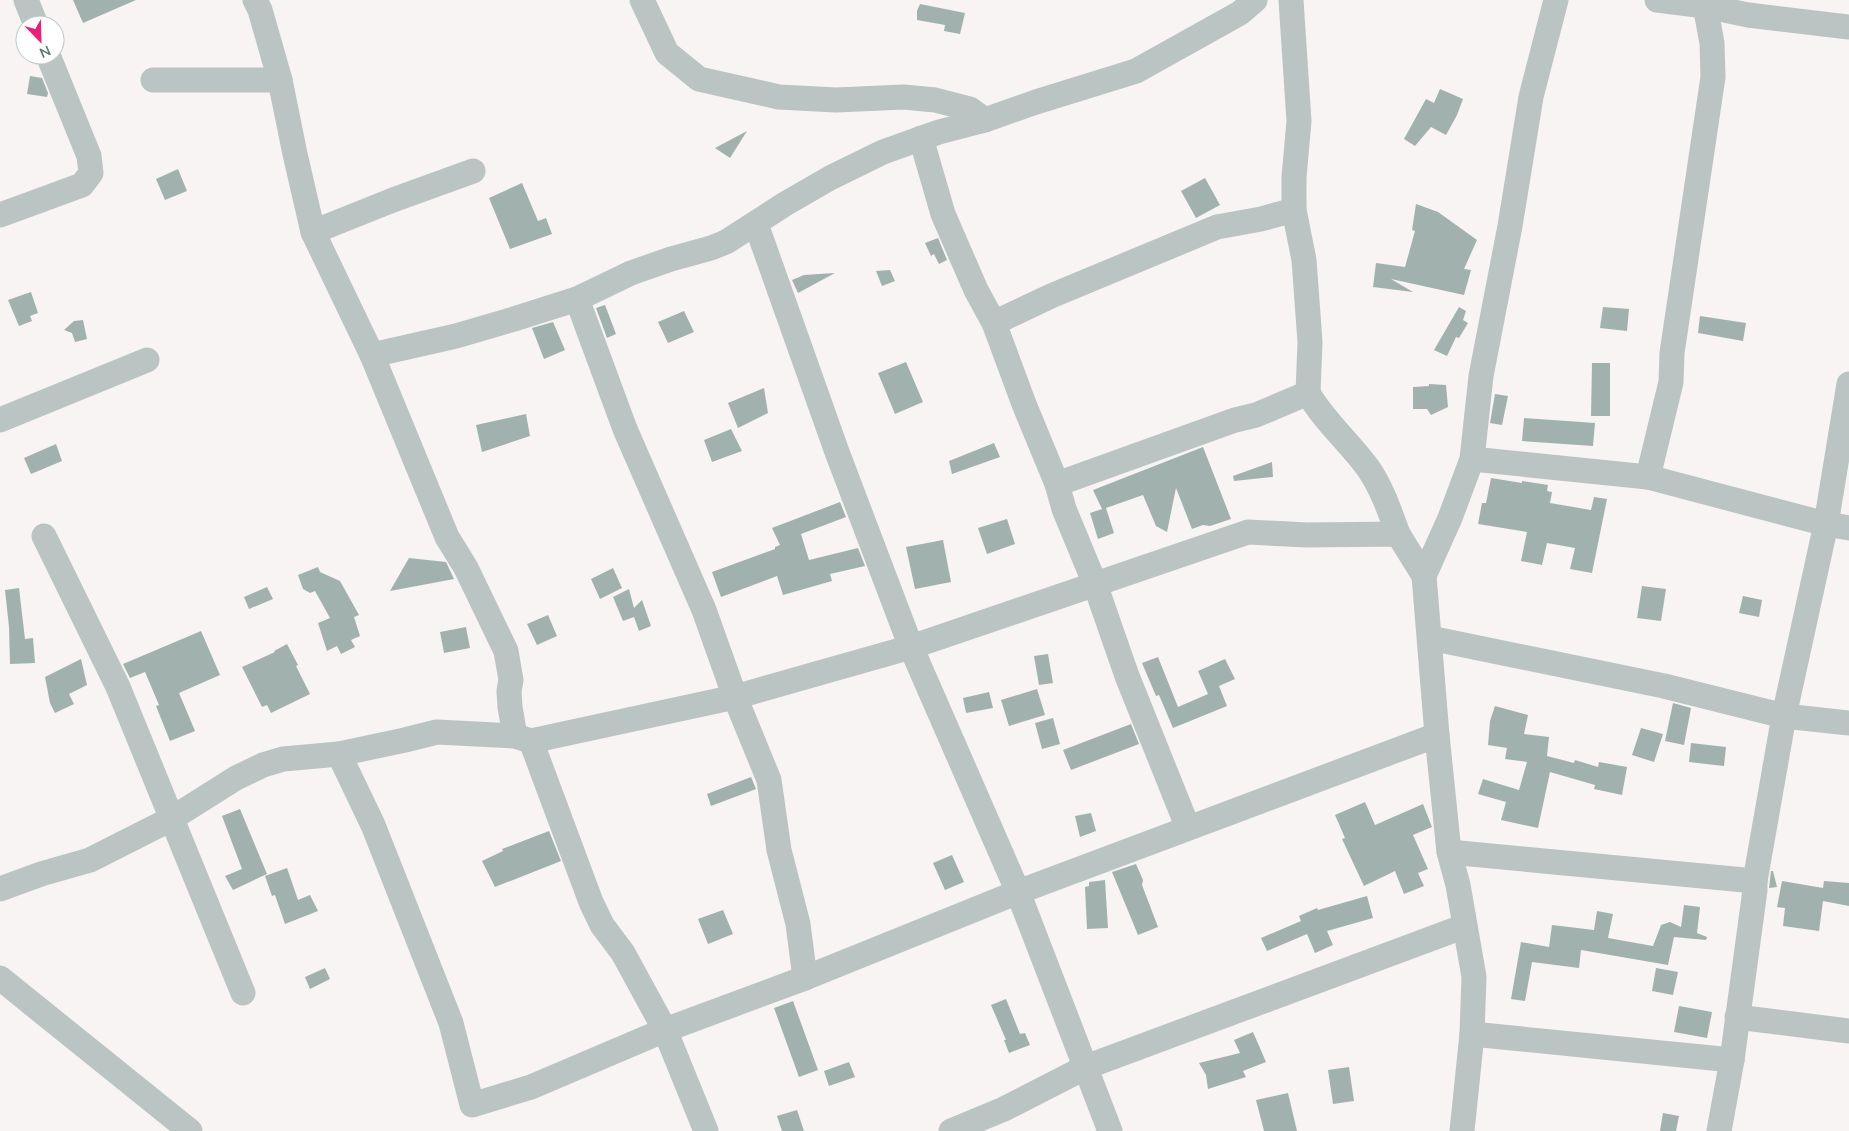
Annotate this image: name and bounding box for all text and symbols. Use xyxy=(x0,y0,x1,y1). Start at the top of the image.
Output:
north arrow xyxy=(15,15,65,65)
text: N xyxy=(36,41,53,62)

